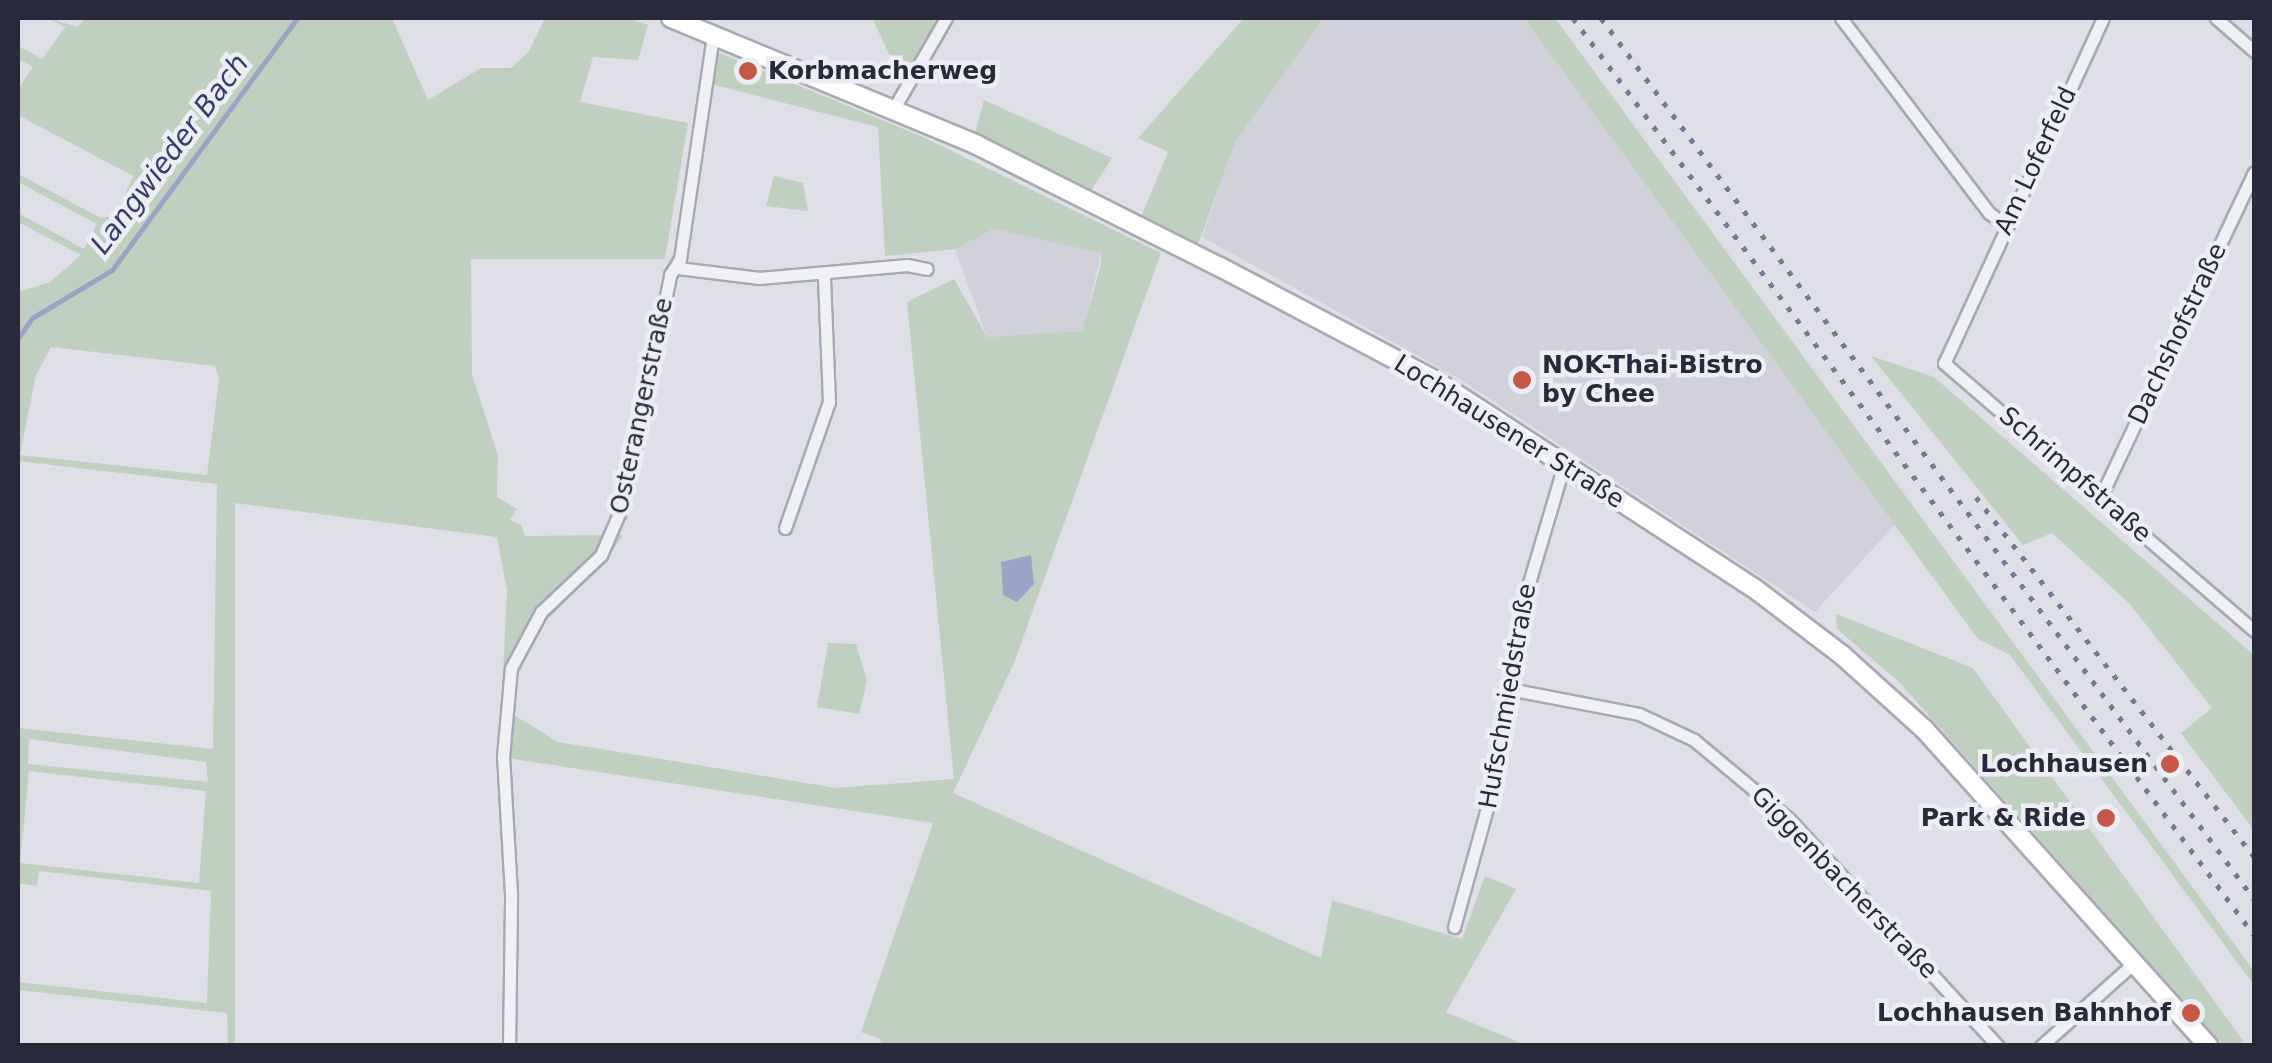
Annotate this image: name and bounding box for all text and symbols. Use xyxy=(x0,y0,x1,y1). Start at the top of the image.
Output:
water label: Langwieder Bach xyxy=(84,48,256,260)
place label: Korbmacherweg xyxy=(768,56,997,86)
marker: Korbmacherweg xyxy=(737,60,759,82)
street label: Am Loferfeld xyxy=(1989,82,2083,240)
street label: Dachshofstraße xyxy=(2123,239,2233,429)
street label: Osterangerstraße xyxy=(604,295,680,517)
street label: Lochhausener Straße xyxy=(1388,349,1630,515)
place label: NOK-Thai-Bistro by Chee xyxy=(1542,351,1763,410)
marker: NOK-Thai-Bistro by Chee xyxy=(1511,369,1533,391)
street label: Schrimpfstraße xyxy=(1993,401,2157,549)
street label: Hufschmiedstraße xyxy=(1473,581,1543,811)
place label: Lochhausen xyxy=(1980,749,2148,779)
marker: Lochhausen xyxy=(2157,751,2183,777)
street label: Giggenbacherstraße xyxy=(1745,781,1943,985)
place label: Park & Ride xyxy=(1921,803,2086,833)
marker: Park & Ride xyxy=(2095,807,2117,829)
place label: Lochhausen Bahnhof xyxy=(1877,998,2171,1028)
marker: Lochhausen Bahnhof xyxy=(2180,1002,2202,1024)

